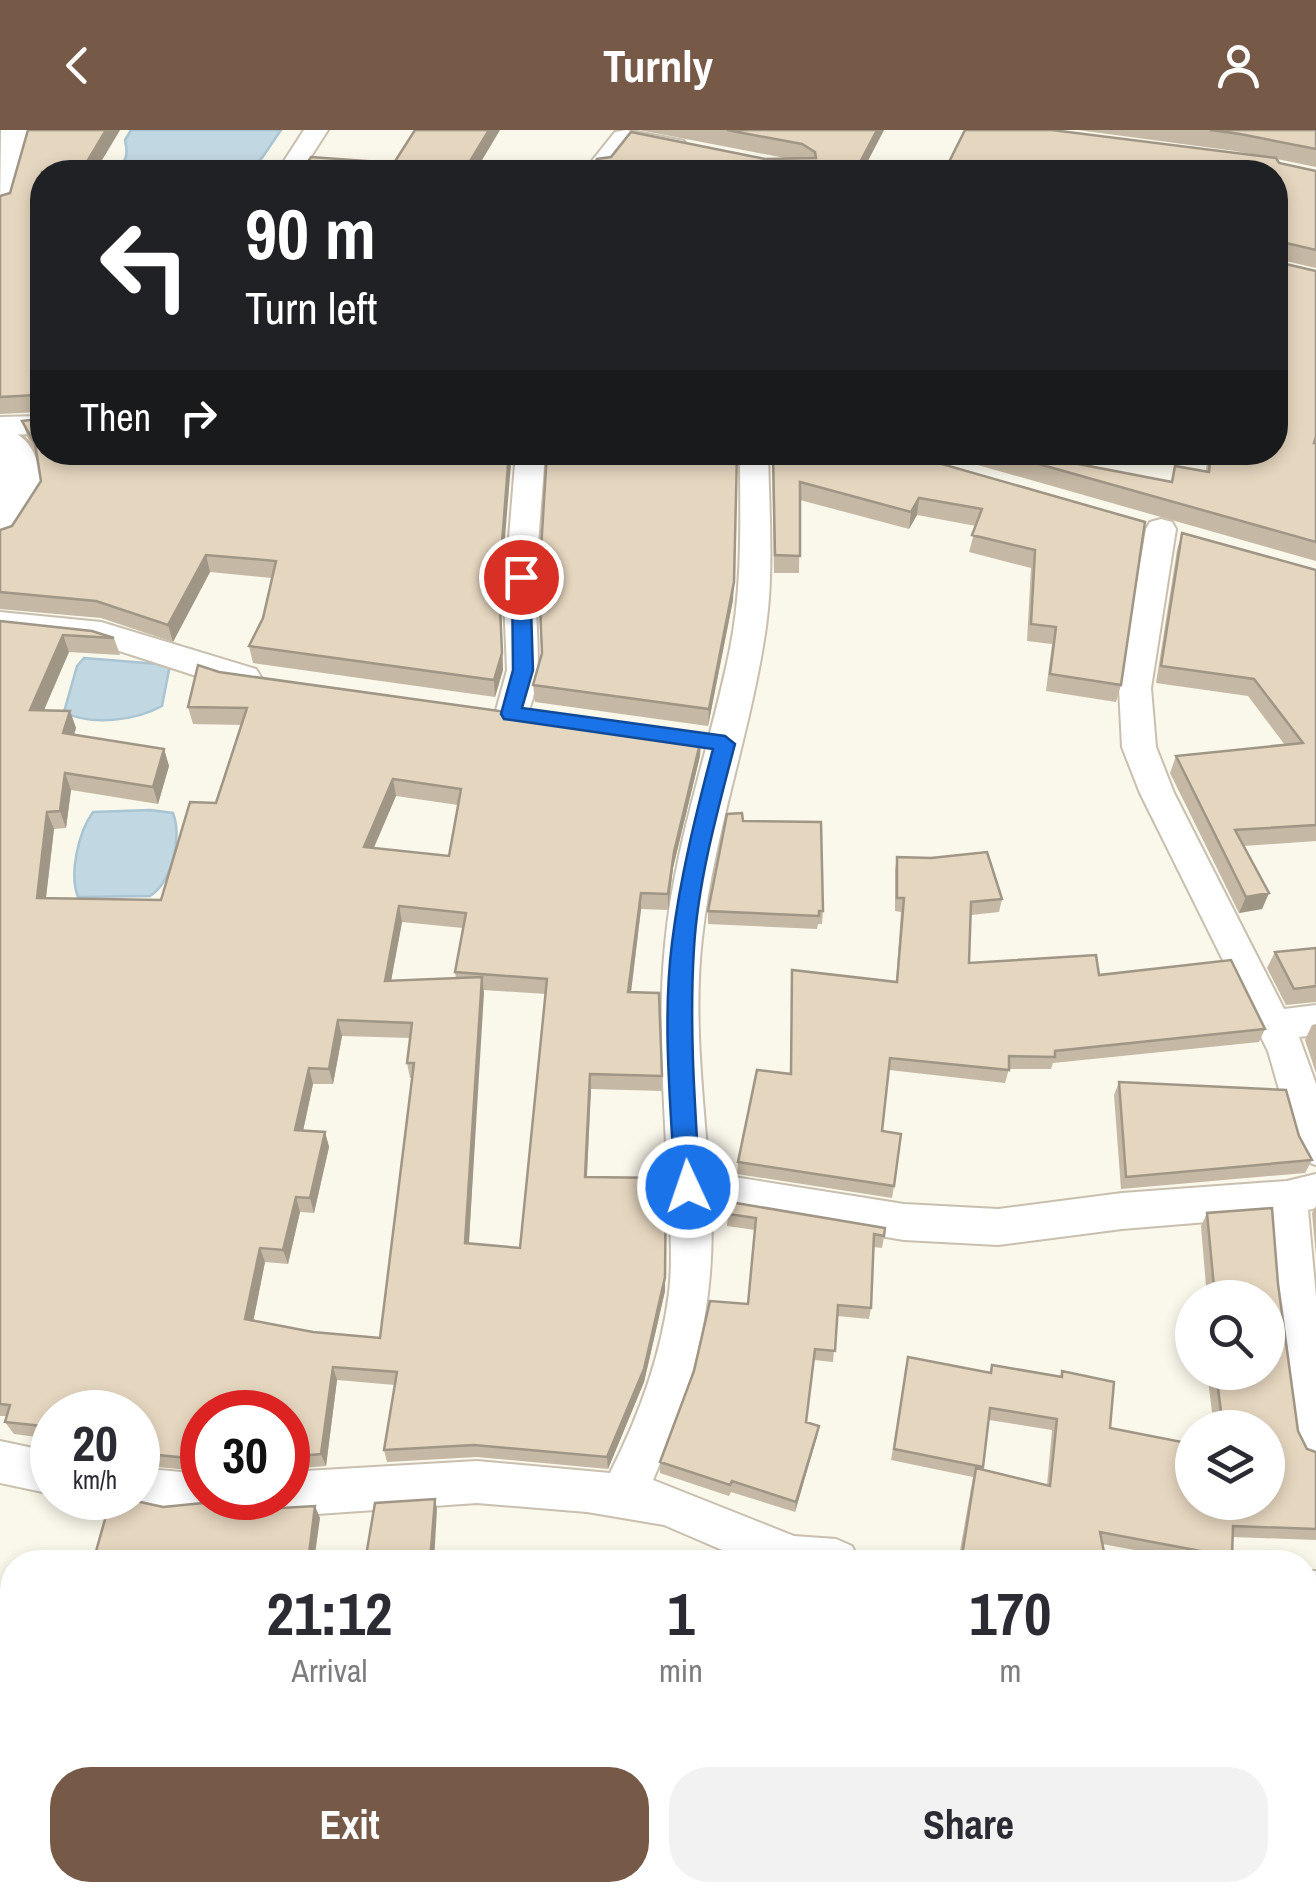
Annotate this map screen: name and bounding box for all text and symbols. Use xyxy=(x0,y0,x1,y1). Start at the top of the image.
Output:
text: Turnly xyxy=(603,35,713,96)
icon: back xyxy=(50,38,105,93)
icon: person xyxy=(1211,38,1266,93)
text: 90 m xyxy=(245,187,376,281)
icon: left xyxy=(80,200,210,330)
text: Turn left xyxy=(245,277,377,338)
icon: right xyxy=(171,390,226,445)
text: Then xyxy=(80,392,151,443)
pin xyxy=(479,535,564,620)
icon: arrive xyxy=(494,550,549,605)
position arrow xyxy=(636,1135,740,1239)
map controls xyxy=(1175,1280,1285,1520)
button: search xyxy=(1175,1280,1285,1390)
speed limit sign: 30 xyxy=(180,1390,310,1520)
text: 20 xyxy=(72,1409,118,1477)
button: layers xyxy=(1175,1410,1285,1520)
text: km/h xyxy=(73,1463,117,1497)
text: 21:12 xyxy=(267,1573,392,1654)
text: 1 xyxy=(667,1573,695,1654)
text: 170 xyxy=(969,1573,1051,1654)
text: Arrival xyxy=(292,1649,367,1692)
text: min xyxy=(659,1649,703,1692)
text: m xyxy=(999,1649,1021,1692)
button: Exit xyxy=(50,1767,649,1882)
button: Share xyxy=(669,1767,1268,1882)

